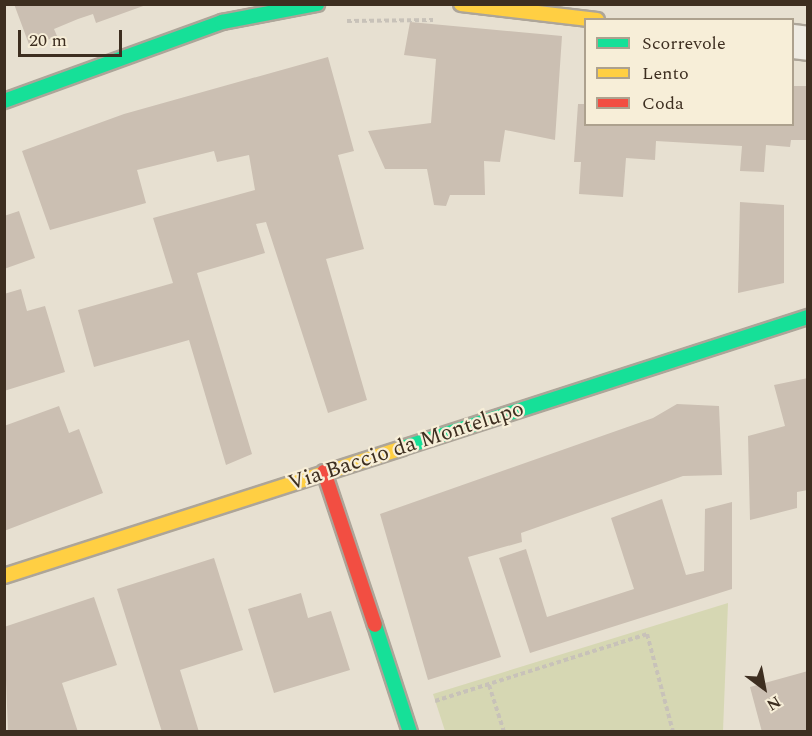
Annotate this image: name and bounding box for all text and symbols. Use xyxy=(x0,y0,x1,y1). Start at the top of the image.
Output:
scale bar xyxy=(21,18,124,56)
legend xyxy=(584,18,794,126)
text: 20 m xyxy=(29,27,67,54)
text: Scorrevole xyxy=(642,30,726,57)
text: Lento xyxy=(642,60,689,87)
text: Coda xyxy=(642,90,684,117)
street label: Via Baccio da Montelupo xyxy=(285,395,527,497)
north arrow xyxy=(734,658,794,718)
text: N xyxy=(762,690,785,717)

